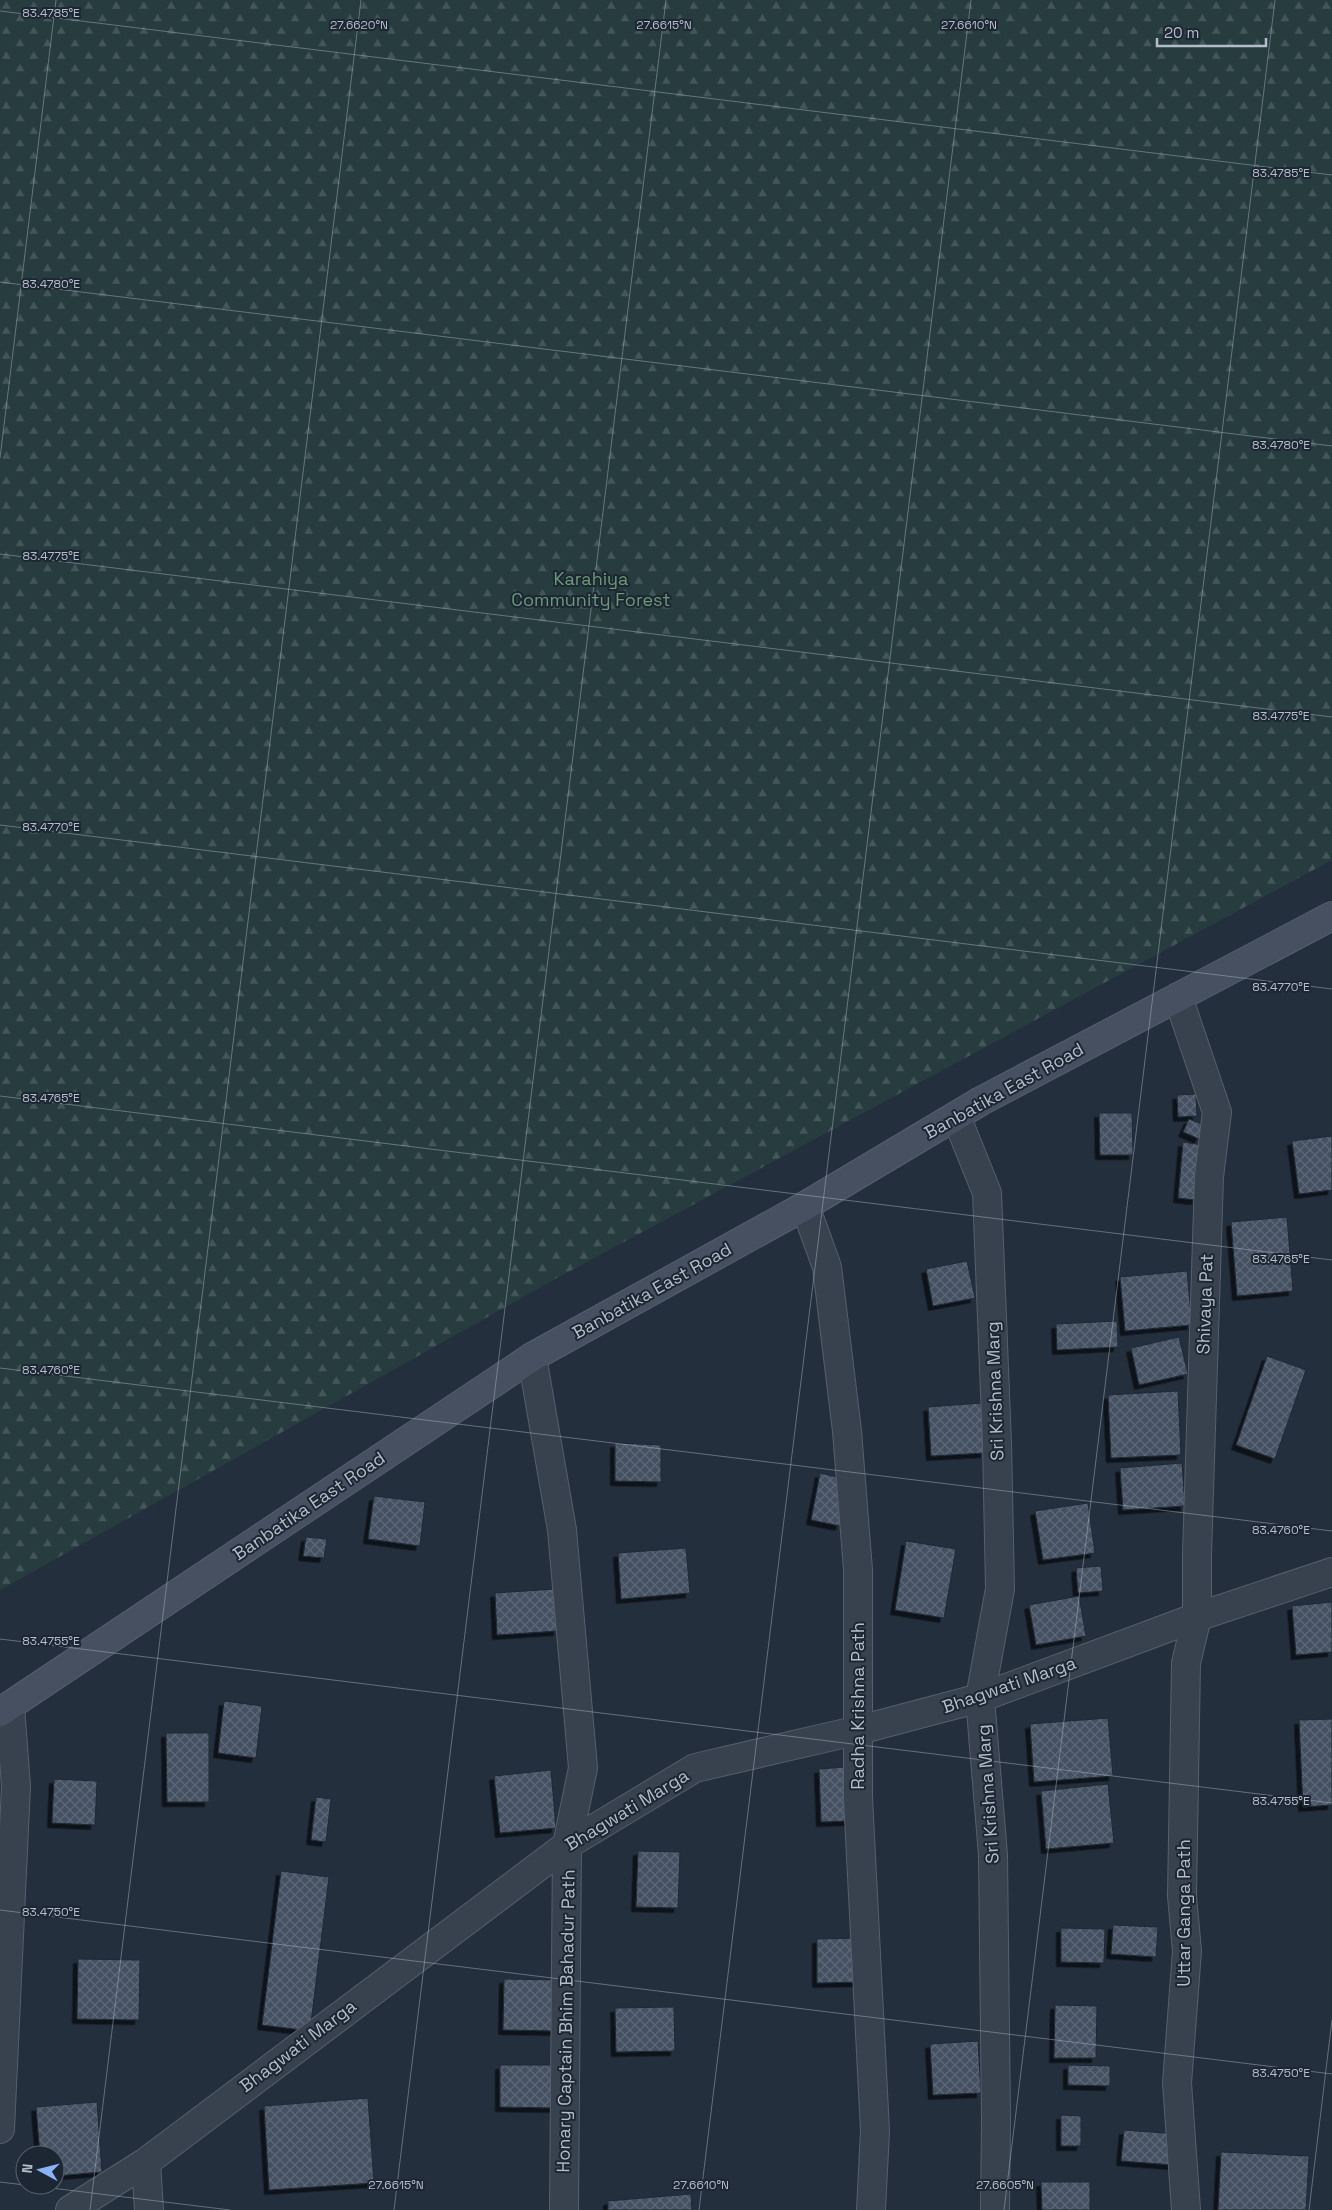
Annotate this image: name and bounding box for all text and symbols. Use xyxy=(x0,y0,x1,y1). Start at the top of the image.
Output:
text: 83.4785°E xyxy=(22,5,80,21)
scale bar xyxy=(1157,15,1266,47)
text: 27.6620°N xyxy=(330,17,388,33)
text: 27.6615°N xyxy=(636,17,692,33)
text: 27.6610°N xyxy=(941,17,997,33)
text: 20 m xyxy=(1164,23,1199,42)
text: 83.4785°E xyxy=(1252,165,1310,181)
text: 83.4780°E xyxy=(22,276,80,292)
text: 83.4780°E xyxy=(1252,437,1310,453)
text: 83.4775°E xyxy=(23,548,80,564)
park label: Karahiya Community Forest xyxy=(511,567,671,611)
text: 83.4775°E xyxy=(1253,708,1310,724)
text: 83.4770°E xyxy=(22,819,80,835)
text: 83.4770°E xyxy=(1252,979,1310,995)
street label: Banbatika East Road xyxy=(920,1037,1087,1144)
text: 83.4765°E xyxy=(22,1090,80,1106)
street label: Banbatika East Road xyxy=(568,1237,735,1344)
text: 83.4765°E xyxy=(1252,1251,1310,1267)
street label: Shivaya Pat xyxy=(1191,1253,1218,1355)
street label: Sri Krishna Marg xyxy=(981,1321,1008,1461)
text: 83.4760°E xyxy=(22,1362,80,1378)
street label: Banbatika East Road xyxy=(228,1446,389,1565)
text: 83.4760°E xyxy=(1252,1522,1310,1538)
street label: Radha Krishna Path xyxy=(846,1622,869,1790)
text: 83.4755°E xyxy=(22,1633,80,1649)
street label: Bhagwati Marga xyxy=(939,1651,1079,1718)
street label: Sri Krishna Marg xyxy=(971,1724,1004,1864)
street label: Bhagwati Marga xyxy=(561,1764,693,1856)
text: 83.4755°E xyxy=(1252,1793,1310,1809)
street label: Uttar Ganga Path xyxy=(1172,1839,1195,1987)
street label: Honary Captain Bhim Bahadur Path xyxy=(551,1869,580,2173)
text: 83.4750°E xyxy=(22,1904,80,1920)
street label: Bhagwati Marga xyxy=(235,1994,361,2097)
text: 83.4750°E xyxy=(1252,2065,1310,2081)
north arrow xyxy=(15,2145,65,2195)
text: N xyxy=(18,2163,37,2174)
text: 27.6615°N xyxy=(368,2177,424,2193)
text: 27.6610°N xyxy=(673,2177,729,2193)
text: 27.6605°N xyxy=(976,2177,1034,2193)

